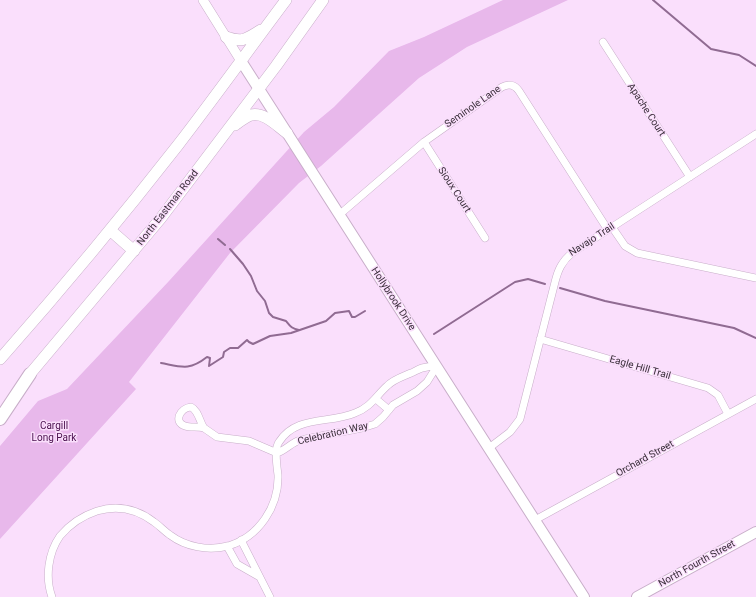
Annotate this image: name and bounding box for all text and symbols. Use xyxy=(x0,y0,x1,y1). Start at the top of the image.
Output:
street label: Apache Court xyxy=(624,81,668,139)
street label: Seminole Lane xyxy=(443,83,503,131)
street label: Sioux Court xyxy=(435,165,473,215)
street label: North Eastman Road xyxy=(135,168,201,248)
street label: Navajo Trail xyxy=(567,221,617,259)
street label: Hollybrook Drive xyxy=(368,265,418,333)
street label: Eagle Hill Trail xyxy=(608,354,672,382)
park label: Cargill Long Park xyxy=(32,420,76,444)
street label: Celebration Way xyxy=(297,420,369,448)
street label: Orchard Street xyxy=(614,438,676,480)
street label: North Fourth Street xyxy=(657,538,737,590)

